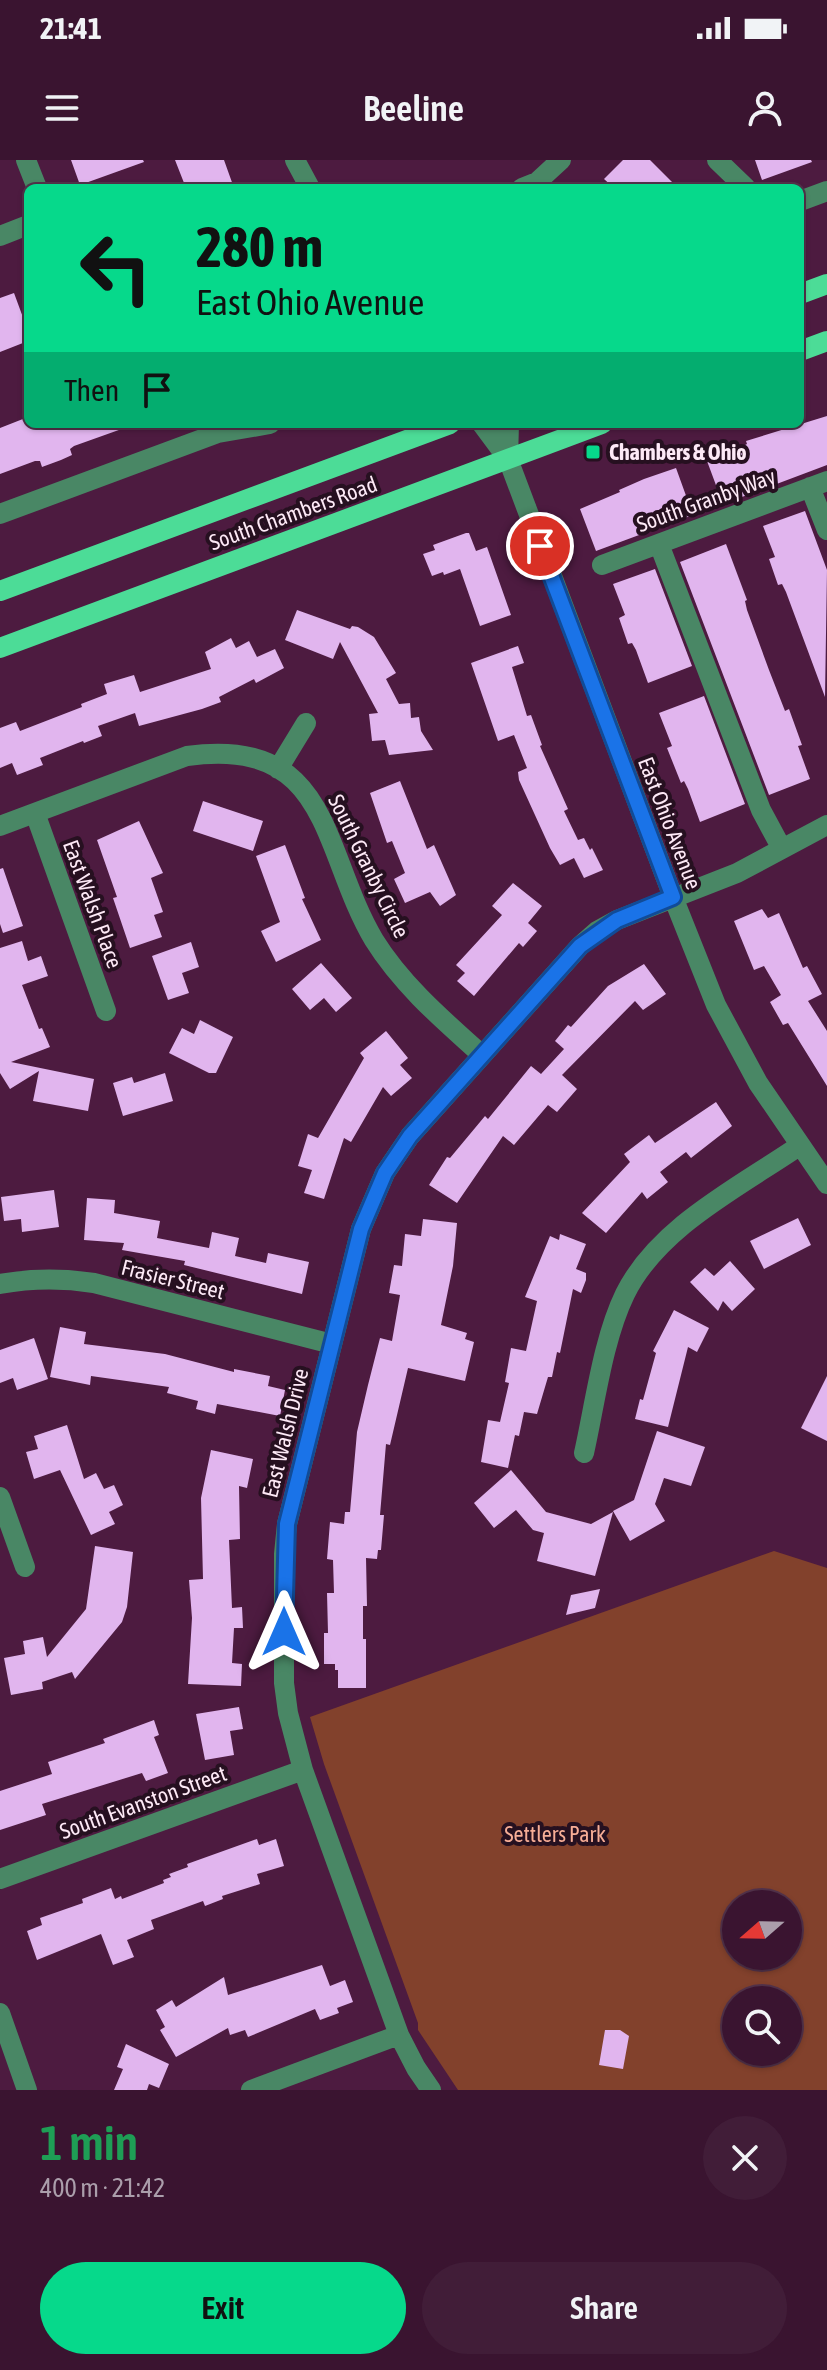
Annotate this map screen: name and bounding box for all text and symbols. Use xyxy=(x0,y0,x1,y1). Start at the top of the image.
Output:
text: 21:41 xyxy=(40,11,102,45)
icon: menu xyxy=(40,86,84,130)
icon: person xyxy=(743,86,787,130)
text: Beeline xyxy=(363,87,464,129)
text: 280 m xyxy=(196,215,323,279)
icon: left xyxy=(64,216,168,320)
text: East Ohio Avenue xyxy=(196,281,424,323)
icon: arrive xyxy=(135,368,179,412)
text: Then xyxy=(64,373,119,407)
place label: Chambers & Ohio xyxy=(609,439,747,465)
marker: Chambers & Ohio xyxy=(584,443,602,461)
street label: South Granby Way xyxy=(633,463,779,537)
street label: South Chambers Road xyxy=(206,471,380,555)
pin xyxy=(506,512,574,580)
icon: arrive xyxy=(518,524,562,568)
street label: East Ohio Avenue xyxy=(633,753,707,893)
street label: South Granby Circle xyxy=(323,790,415,942)
street label: East Walsh Place xyxy=(58,836,128,972)
street label: Frasier Street xyxy=(119,1254,227,1304)
street label: East Walsh Drive xyxy=(256,1366,314,1500)
position arrow xyxy=(242,1590,326,1674)
street label: South Evanston Street xyxy=(56,1760,230,1844)
park label: Settlers Park xyxy=(504,1821,606,1847)
north arrow xyxy=(722,1890,802,1970)
map controls xyxy=(722,1890,802,2066)
button: search xyxy=(722,1986,802,2066)
text: 1 min xyxy=(40,2115,138,2170)
button: close xyxy=(703,2116,787,2200)
text: 400 m · 21:42 xyxy=(40,2173,165,2203)
button: Exit xyxy=(40,2262,406,2354)
button: Share xyxy=(422,2262,787,2354)

